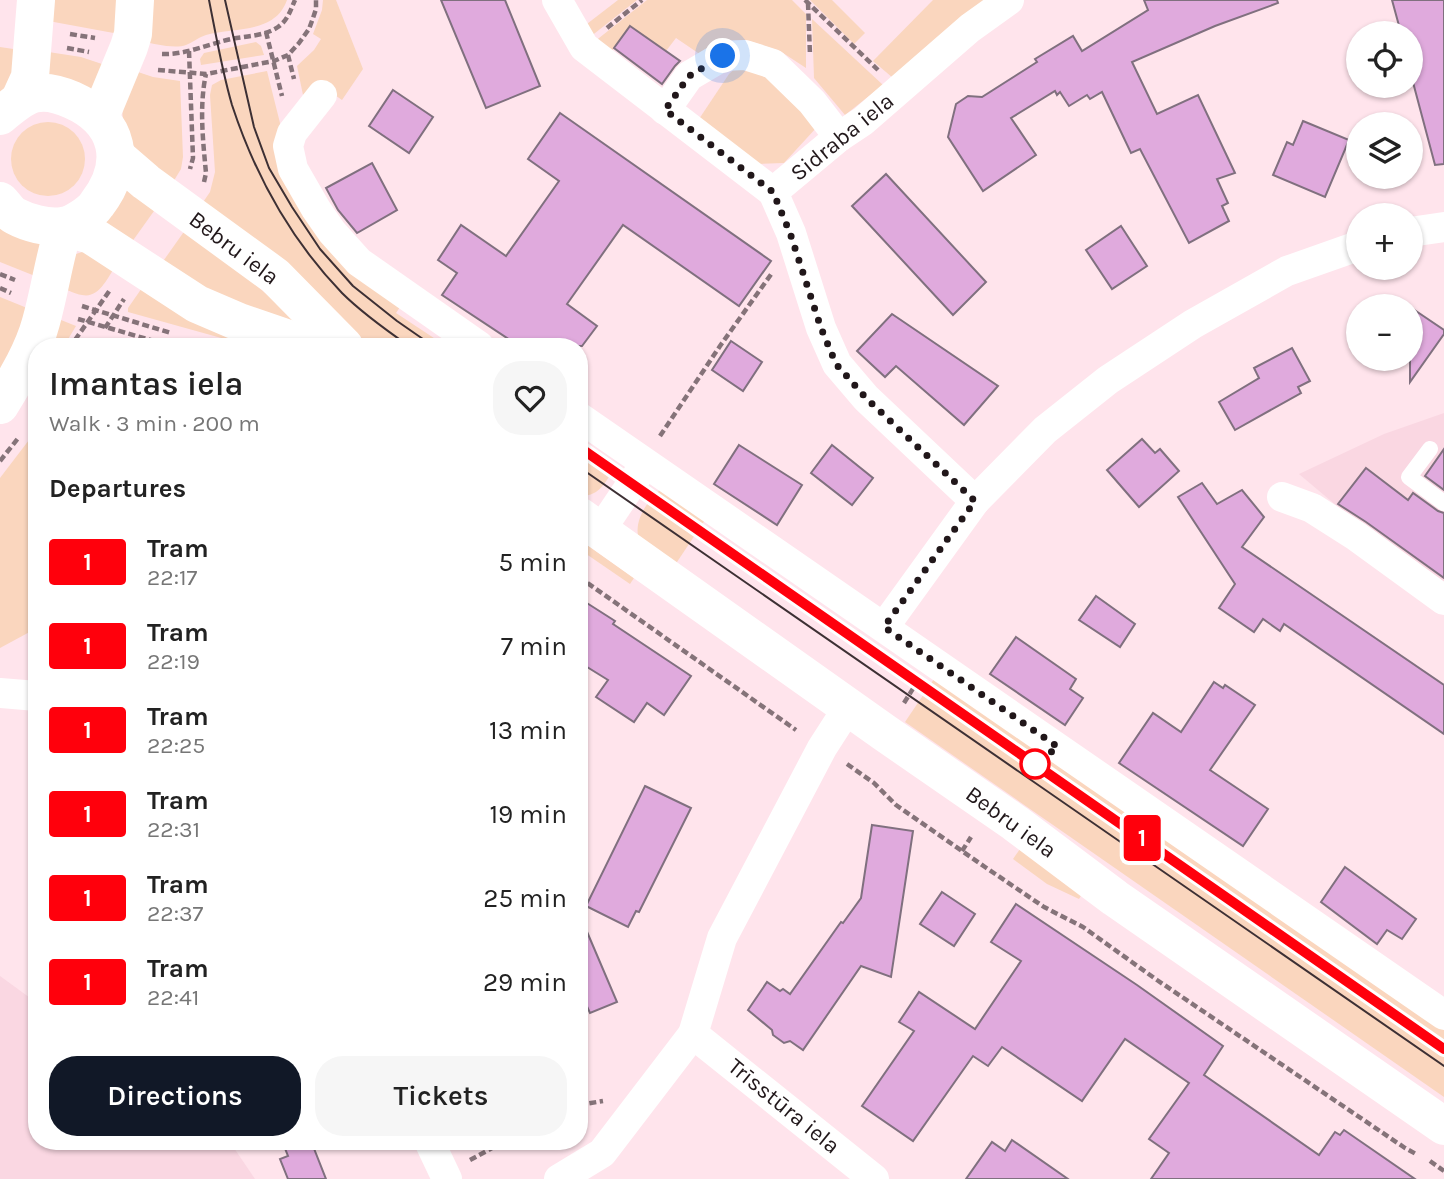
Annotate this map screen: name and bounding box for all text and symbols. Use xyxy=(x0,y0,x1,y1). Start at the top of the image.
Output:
map controls xyxy=(1346,21,1423,371)
button: locate xyxy=(1346,21,1423,98)
your location xyxy=(705,38,740,73)
street label: Sidraba iela xyxy=(785,87,899,187)
button: layers xyxy=(1346,112,1423,189)
button: + xyxy=(1346,203,1423,280)
street label: Bebru iela xyxy=(184,206,284,290)
button: − xyxy=(1346,294,1423,371)
button: heart xyxy=(493,361,567,435)
text: Imantas iela xyxy=(49,365,244,403)
text: Walk · 3 min · 200 m xyxy=(49,410,260,437)
text: Departures xyxy=(49,473,186,504)
text: Tram xyxy=(147,533,209,564)
text: 5 min xyxy=(498,547,567,578)
text: 1 xyxy=(83,548,92,576)
text: 22:17 xyxy=(147,564,197,591)
text: Tram xyxy=(147,617,209,648)
text: 7 min xyxy=(501,631,567,662)
text: 1 xyxy=(83,632,92,660)
text: 22:19 xyxy=(147,648,200,675)
text: Tram xyxy=(147,701,209,732)
text: 13 min xyxy=(489,715,567,746)
text: 1 xyxy=(83,716,92,744)
text: 22:25 xyxy=(147,732,205,759)
unlabelled marker xyxy=(1020,749,1050,779)
street label: Bebru iela xyxy=(961,780,1061,864)
text: Tram xyxy=(147,785,209,816)
text: 19 min xyxy=(489,799,567,830)
text: 1 xyxy=(83,800,92,828)
line badge: 1 xyxy=(1119,815,1165,861)
text: 22:31 xyxy=(147,816,200,843)
text: 1 xyxy=(1138,824,1146,852)
text: Tram xyxy=(147,869,209,900)
text: 25 min xyxy=(483,883,567,914)
text: 1 xyxy=(83,884,92,912)
text: 22:37 xyxy=(147,900,203,927)
text: Tram xyxy=(147,953,209,984)
text: 29 min xyxy=(483,967,567,998)
text: 1 xyxy=(83,968,92,996)
text: 22:41 xyxy=(147,984,199,1011)
street label: Trīsstūra iela xyxy=(723,1053,845,1159)
button: Directions xyxy=(49,1056,301,1136)
button: Tickets xyxy=(315,1056,567,1136)

